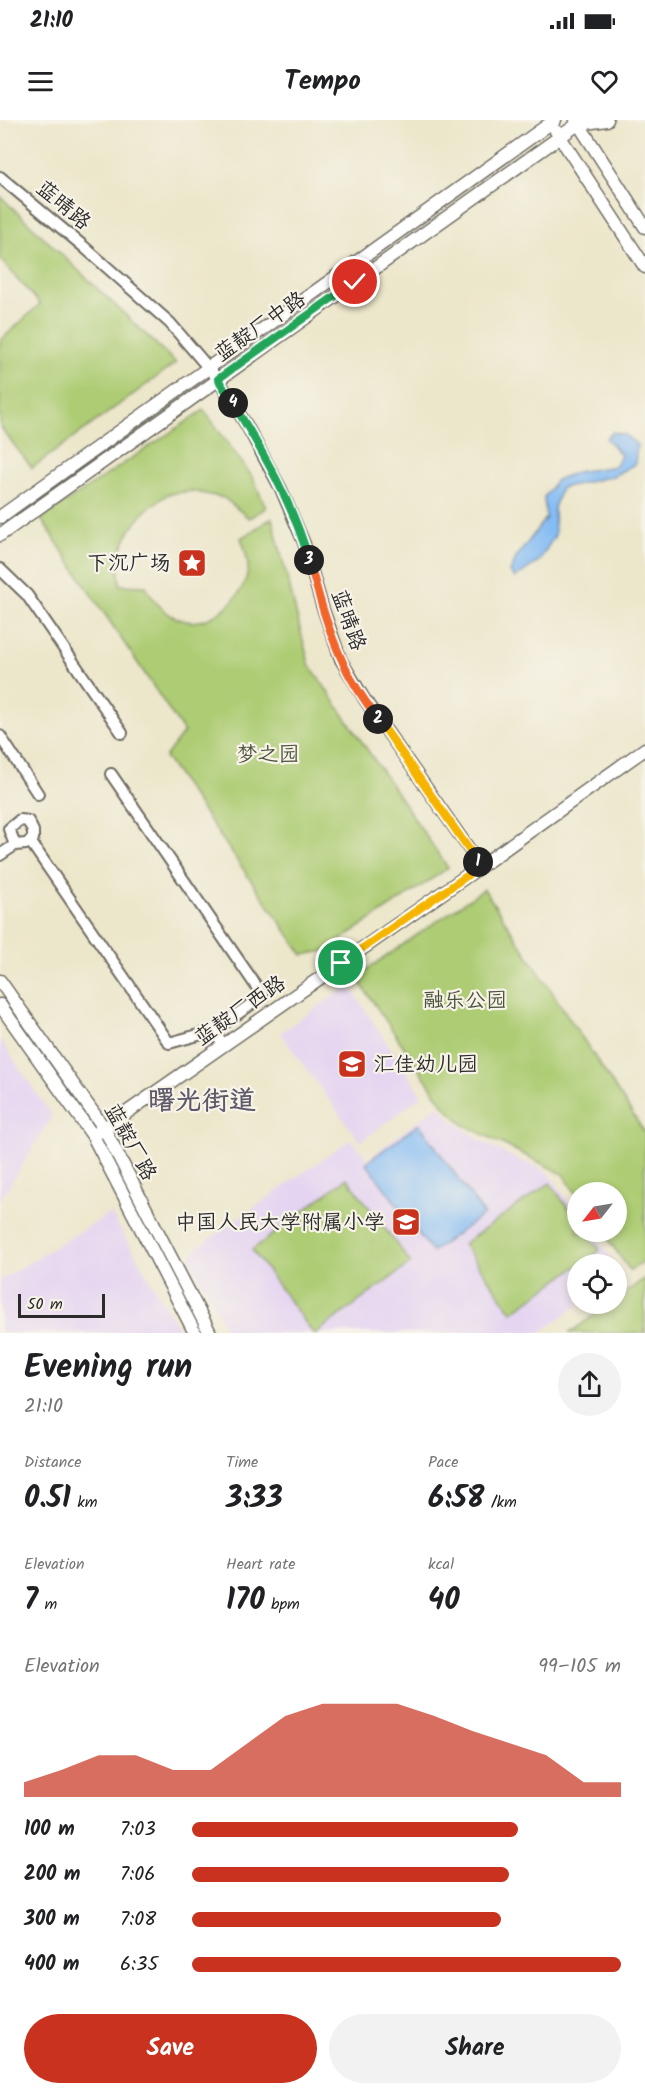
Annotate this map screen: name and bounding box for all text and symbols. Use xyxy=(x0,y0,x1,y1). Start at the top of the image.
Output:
text: 21:10 xyxy=(30,4,73,39)
text: Tempo xyxy=(284,60,361,103)
icon: menu xyxy=(24,65,57,98)
icon: heart xyxy=(588,65,621,98)
street label: 蓝晴路 xyxy=(28,173,98,239)
pin xyxy=(329,256,380,307)
icon: check xyxy=(338,265,371,298)
street label: 蓝靛厂中路 xyxy=(208,284,313,371)
pin: 4 xyxy=(218,388,248,418)
text: 4 xyxy=(229,390,237,415)
pin: 3 xyxy=(294,545,324,575)
place icon: 下沉广场 xyxy=(176,547,208,579)
text: 3 xyxy=(305,547,313,572)
place label: 下沉广场 xyxy=(87,548,171,581)
street label: 蓝晴路 xyxy=(321,585,374,656)
pin: 2 xyxy=(363,704,393,734)
text: 2 xyxy=(373,706,383,731)
park label: 梦之园 xyxy=(237,739,300,772)
pin: 1 xyxy=(463,847,493,877)
text: 1 xyxy=(476,849,480,874)
pin xyxy=(315,937,366,988)
icon: arrive xyxy=(324,946,357,979)
street label: 蓝靛厂西路 xyxy=(188,968,293,1055)
park label: 融乐公园 xyxy=(423,985,507,1018)
school or university icon: 汇佳幼儿园 xyxy=(336,1048,368,1080)
place label: 汇佳幼儿园 xyxy=(373,1049,478,1082)
district label: 曙光街道 xyxy=(148,1080,256,1123)
street label: 蓝靛厂路 xyxy=(95,1098,164,1187)
north arrow xyxy=(567,1182,627,1242)
map controls xyxy=(567,1182,627,1314)
school or university icon: 中国人民大学附属小学 xyxy=(390,1206,422,1238)
place label: 中国人民大学附属小学 xyxy=(175,1207,385,1240)
button: locate xyxy=(567,1254,627,1314)
scale bar xyxy=(18,1291,105,1318)
text: 50 m xyxy=(27,1292,63,1317)
text: Evening run xyxy=(24,1342,192,1395)
button: share xyxy=(558,1353,621,1416)
text: 21:10 xyxy=(24,1391,63,1423)
text: Distance xyxy=(24,1450,82,1475)
text: Time xyxy=(226,1450,258,1475)
text: Pace xyxy=(428,1450,459,1475)
text: 0.51 xyxy=(24,1475,71,1523)
text: 3:33 xyxy=(226,1475,283,1523)
text: 6:58 xyxy=(428,1475,485,1523)
text: km xyxy=(71,1490,97,1515)
text: /km xyxy=(485,1490,517,1515)
text: Elevation xyxy=(24,1552,85,1577)
text: Heart rate xyxy=(226,1552,296,1577)
text: kcal xyxy=(428,1552,454,1577)
text: 7 xyxy=(24,1577,38,1625)
text: 170 xyxy=(226,1577,265,1625)
text: 40 xyxy=(428,1577,460,1625)
text: m xyxy=(38,1592,57,1617)
text: bpm xyxy=(265,1592,300,1617)
text: Elevation xyxy=(24,1651,100,1683)
text: 99–105 m xyxy=(538,1651,621,1683)
text: 100 m xyxy=(24,1814,75,1846)
text: 7:03 xyxy=(120,1814,156,1846)
text: 200 m xyxy=(24,1859,80,1891)
text: 7:06 xyxy=(120,1859,155,1891)
text: 300 m xyxy=(24,1904,80,1936)
text: 7:08 xyxy=(120,1904,156,1936)
text: 400 m xyxy=(24,1949,80,1981)
text: 6:35 xyxy=(120,1949,158,1981)
button: Save xyxy=(24,2014,317,2083)
button: Share xyxy=(329,2014,621,2083)

